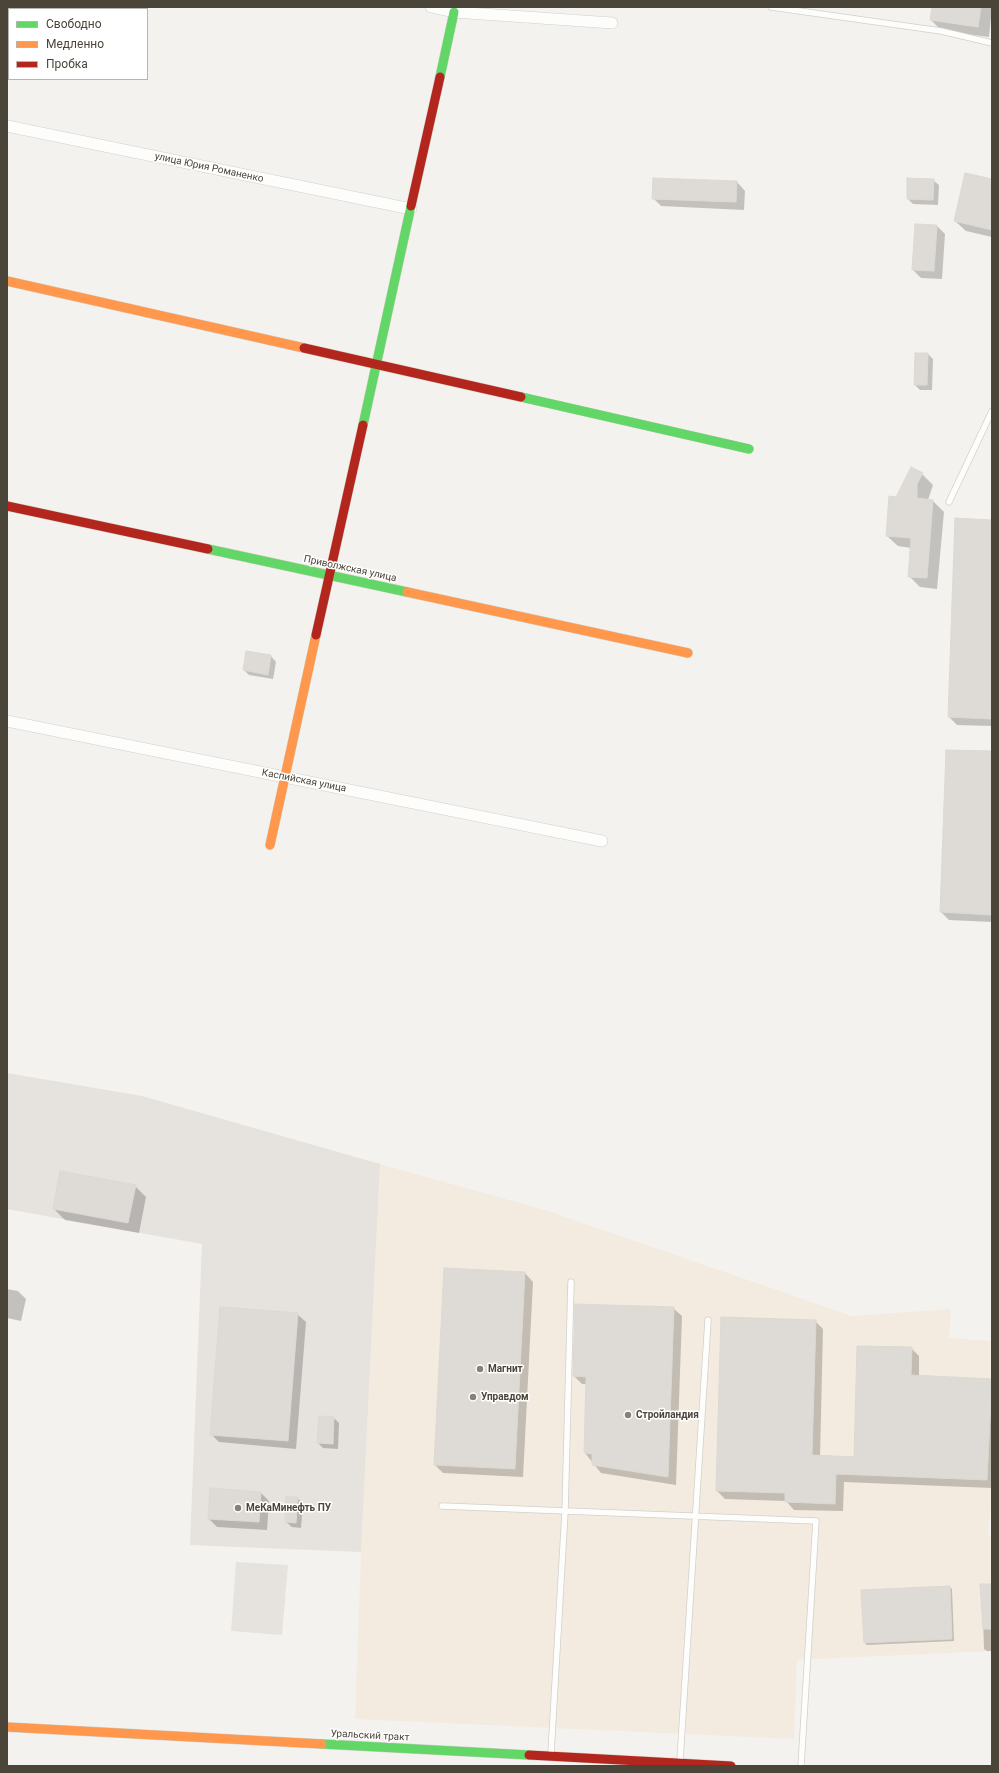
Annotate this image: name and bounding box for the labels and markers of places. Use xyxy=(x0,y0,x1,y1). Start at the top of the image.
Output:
place label: Магнит xyxy=(488,1363,523,1375)
marker: Магнит xyxy=(475,1364,485,1374)
place label: Управдом xyxy=(481,1391,529,1403)
marker: Управдом xyxy=(468,1392,478,1402)
place label: Стройландия xyxy=(636,1409,699,1421)
marker: Стройландия xyxy=(623,1410,633,1420)
place label: МеКаМинефть ПУ xyxy=(246,1502,331,1514)
marker: МеКаМинефть ПУ xyxy=(233,1503,243,1513)

